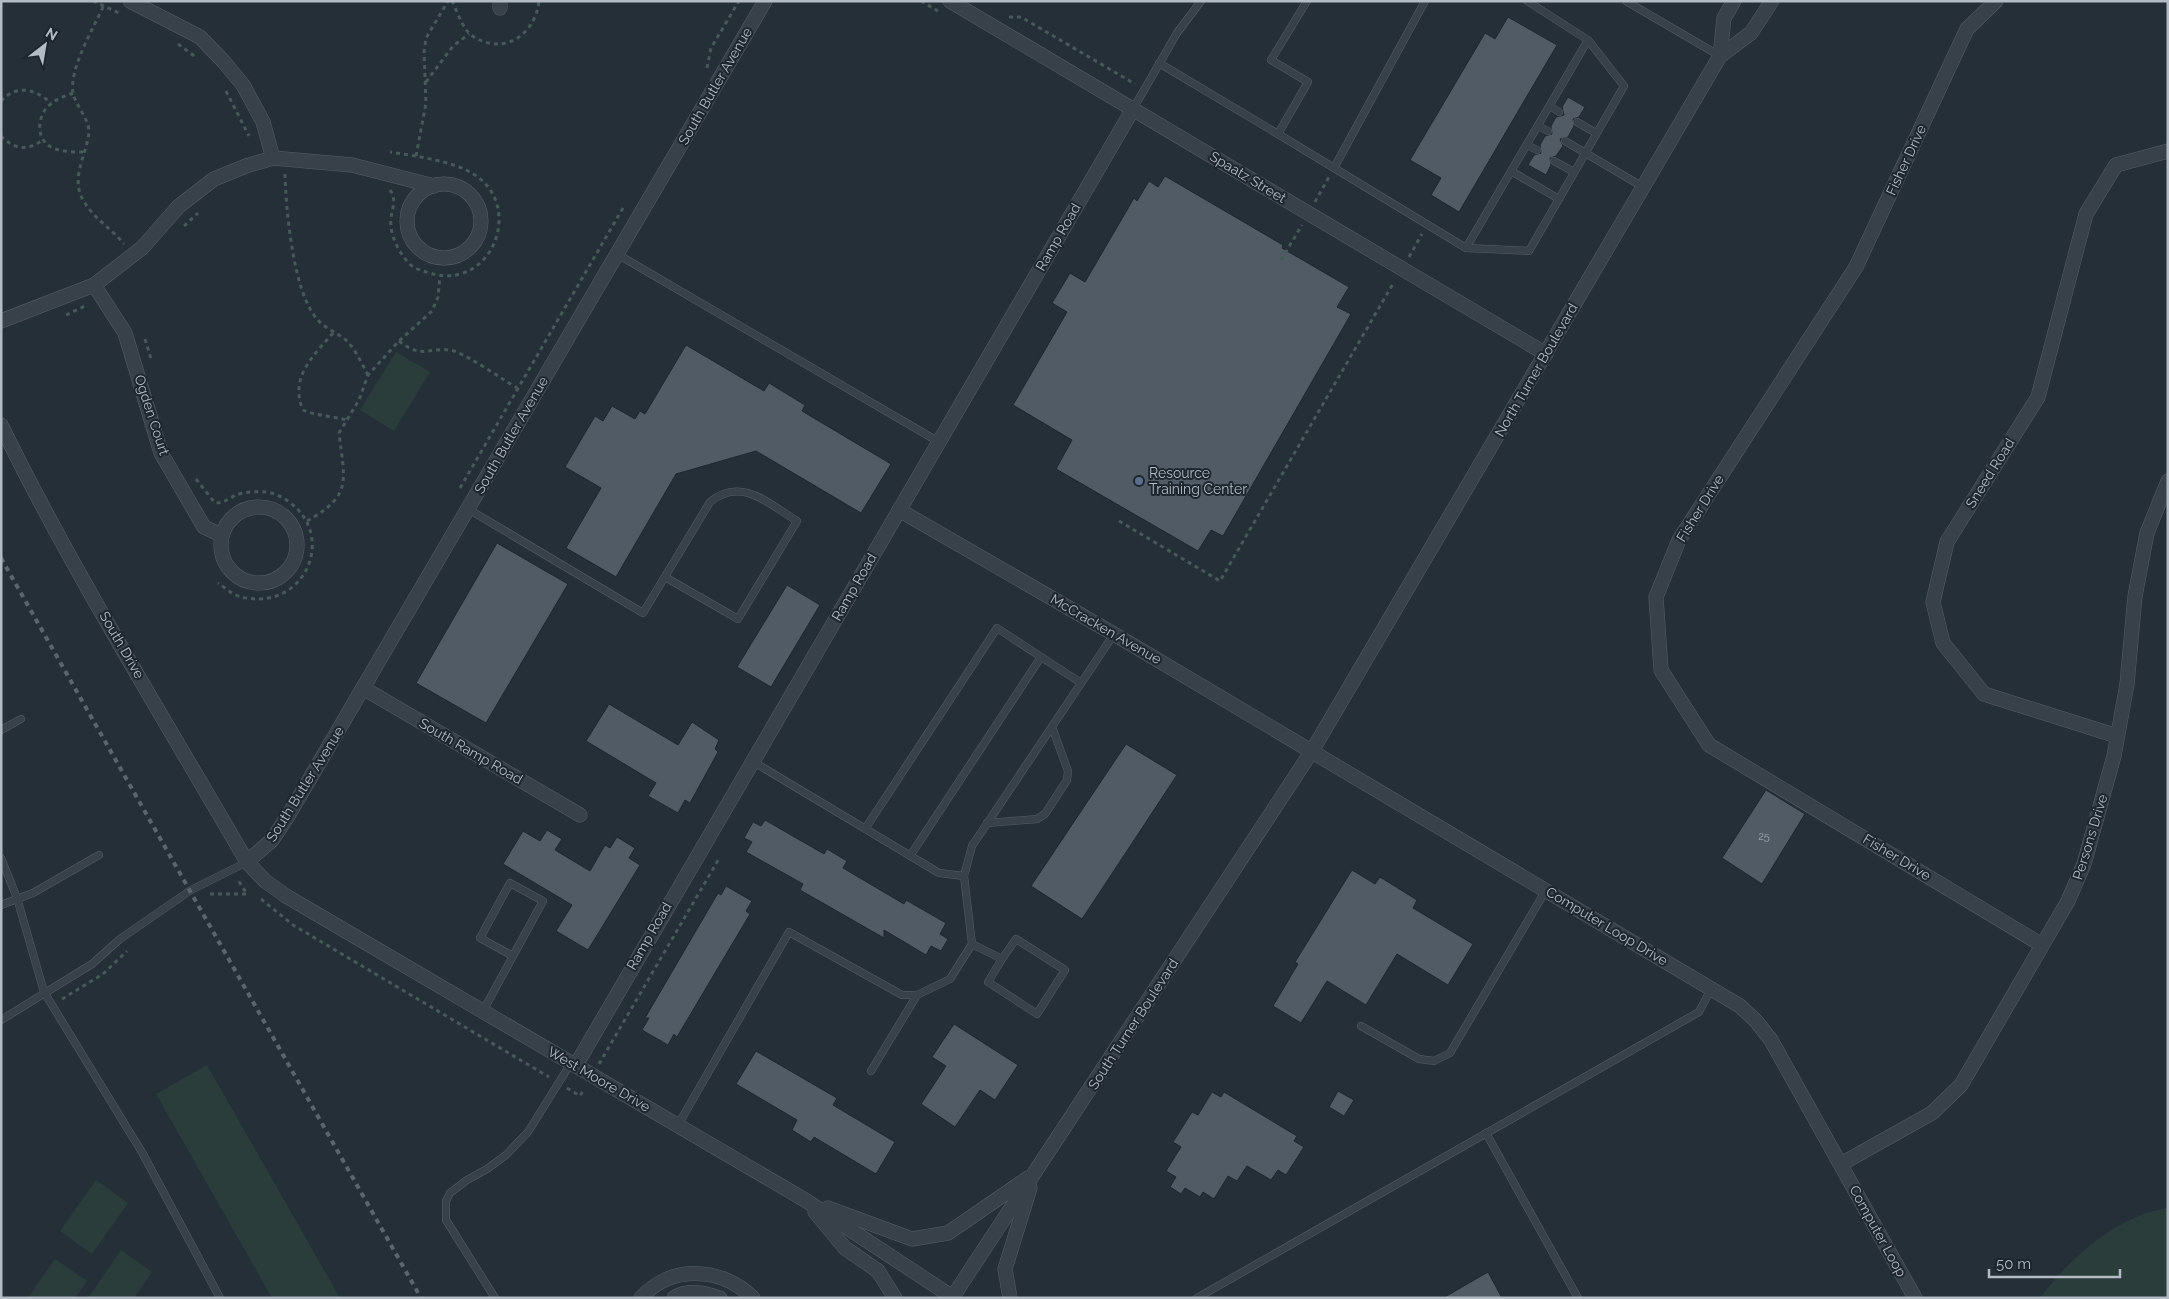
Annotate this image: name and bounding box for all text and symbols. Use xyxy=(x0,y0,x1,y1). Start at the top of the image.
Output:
north arrow xyxy=(20,20,70,70)
text: N xyxy=(43,24,60,43)
street label: South Butler Avenue xyxy=(675,25,755,147)
street label: Fisher Drive xyxy=(1883,122,1929,198)
street label: Spaatz Street xyxy=(1207,148,1289,206)
street label: Ramp Road xyxy=(1032,200,1084,274)
street label: North Turner Boulevard xyxy=(1491,301,1581,439)
street label: Ogden Court xyxy=(131,373,173,458)
street label: South Butler Avenue xyxy=(471,374,551,496)
street label: Sneed Road xyxy=(1962,435,2018,511)
place label: Resource Training Center xyxy=(1149,465,1247,497)
street label: Fisher Drive xyxy=(1673,472,1727,544)
marker: Resource Training Center xyxy=(1133,475,1145,487)
street label: Ramp Road xyxy=(828,550,880,624)
street label: McCracken Avenue xyxy=(1048,591,1164,667)
street label: South Drive xyxy=(96,609,148,681)
street label: South Ramp Road xyxy=(416,715,526,787)
street label: South Butler Avenue xyxy=(263,723,347,845)
street label: Persons Drive xyxy=(2069,792,2111,882)
house number: 25 xyxy=(1758,830,1770,843)
street label: Fisher Drive xyxy=(1860,831,1934,883)
street label: Computer Loop Drive xyxy=(1543,883,1671,969)
street label: Ramp Road xyxy=(623,899,675,973)
street label: South Turner Boulevard xyxy=(1085,956,1181,1092)
street label: West Moore Drive xyxy=(545,1043,653,1115)
street label: Computer Loop xyxy=(1846,1183,1910,1280)
scale bar xyxy=(1989,1246,2120,1278)
text: 50 m xyxy=(1996,1255,2031,1273)

